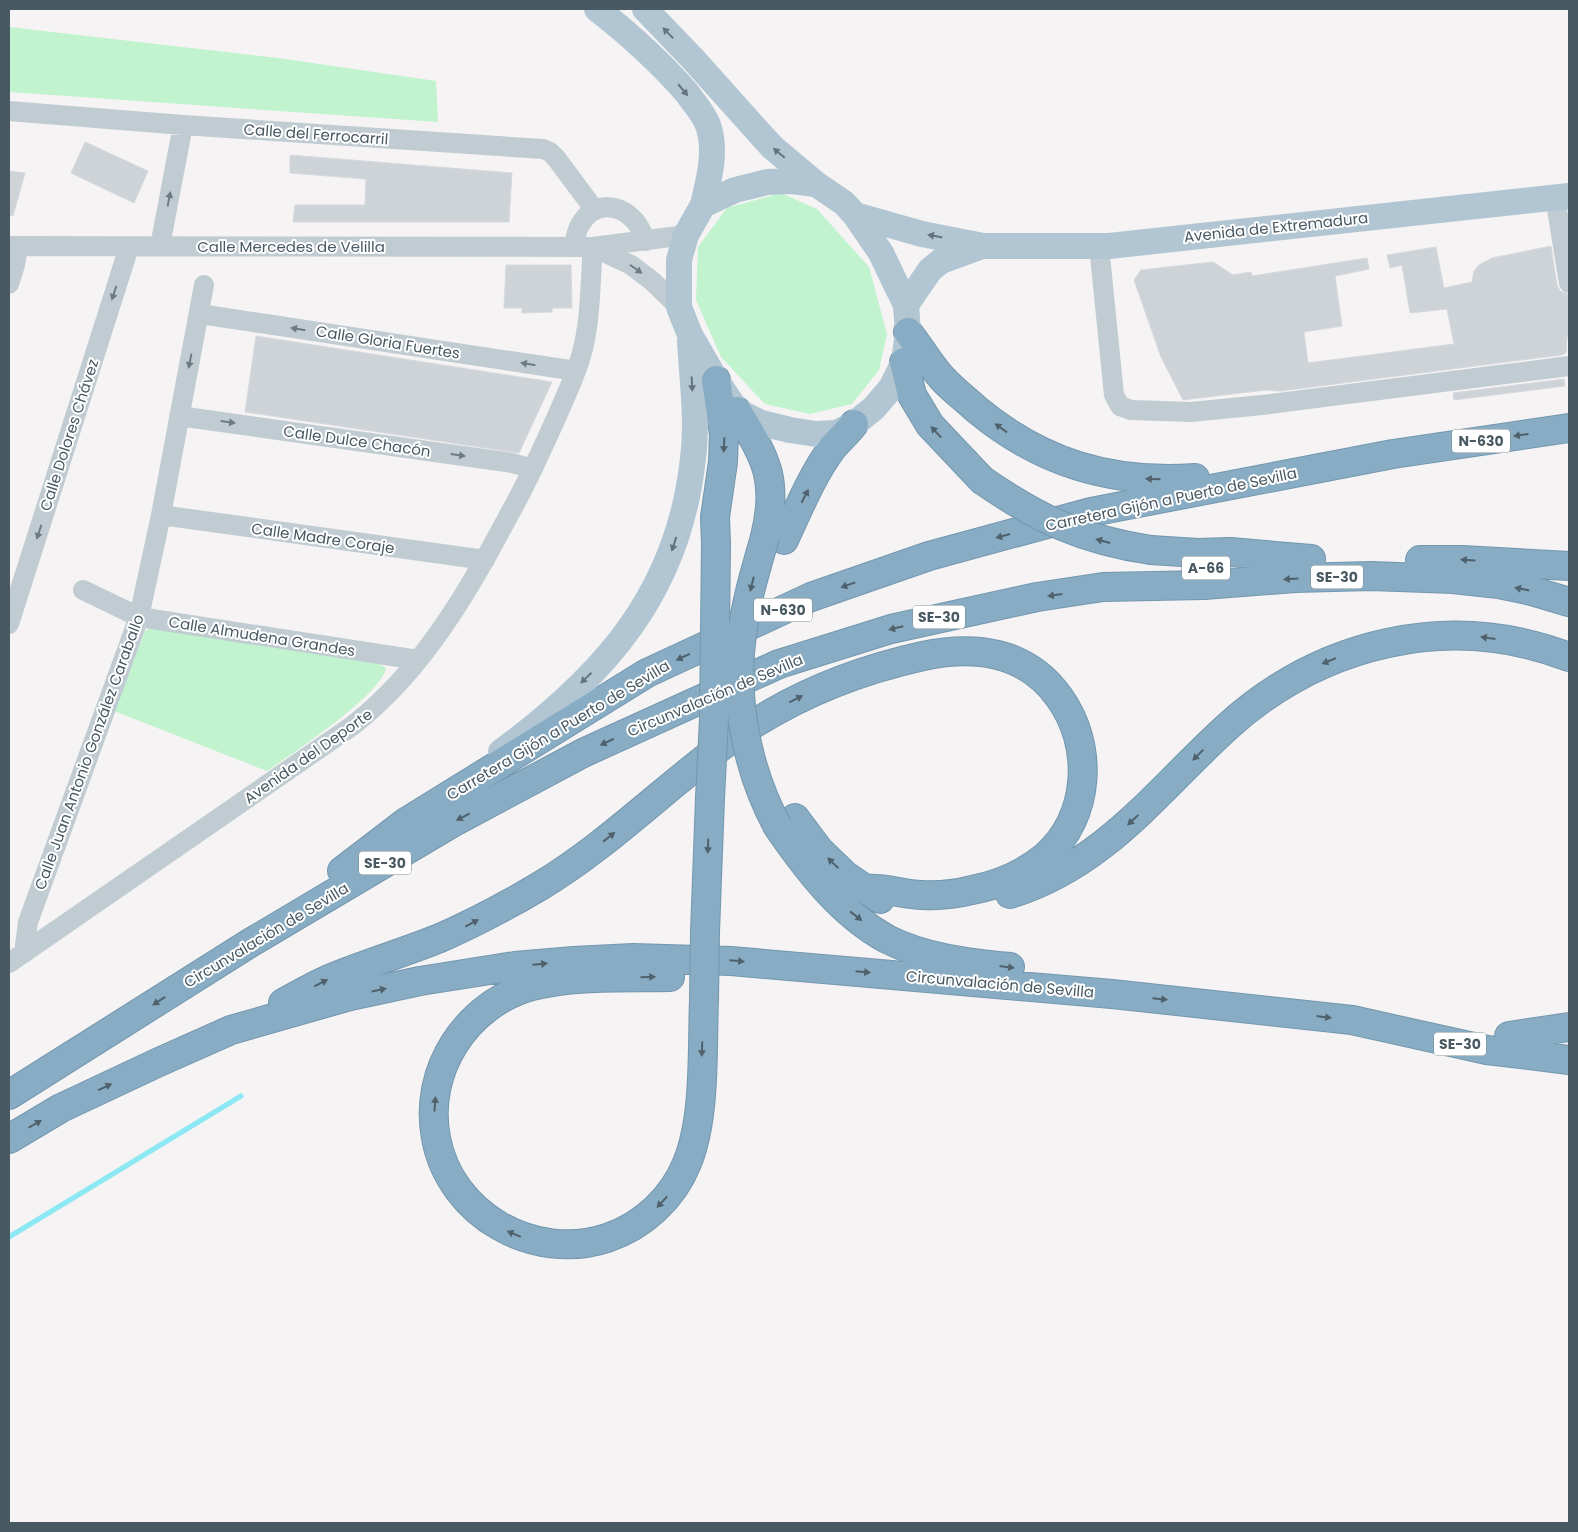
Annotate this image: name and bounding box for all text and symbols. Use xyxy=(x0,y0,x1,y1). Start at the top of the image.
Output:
one-way arrow xyxy=(663,28,675,40)
one-way arrow xyxy=(678,83,689,96)
street label: Calle del Ferrocarril xyxy=(243,118,389,150)
one-way arrow xyxy=(773,147,786,158)
one-way arrow xyxy=(165,191,173,206)
street label: Avenida de Extremadura xyxy=(1183,207,1369,247)
one-way arrow xyxy=(927,232,943,240)
street label: Calle Mercedes de Velilla xyxy=(197,236,385,257)
one-way arrow xyxy=(629,264,642,275)
one-way arrow xyxy=(109,286,117,301)
street label: Calle Gloria Fuertes xyxy=(315,320,462,364)
one-way arrow xyxy=(290,324,306,332)
one-way arrow xyxy=(186,354,194,369)
street label: Calle Dolores Chávez xyxy=(35,356,104,514)
one-way arrow xyxy=(519,360,535,368)
one-way arrow xyxy=(689,376,697,392)
one-way arrow xyxy=(220,419,236,427)
street label: Calle Dulce Chacón xyxy=(282,420,432,462)
one-way arrow xyxy=(994,423,1008,433)
one-way arrow xyxy=(930,426,942,438)
road number: N-630 xyxy=(1452,430,1510,452)
one-way arrow xyxy=(1513,431,1529,439)
one-way arrow xyxy=(719,438,727,454)
one-way arrow xyxy=(450,451,466,459)
street label: Carretera Gijón a Puerto de Sevilla xyxy=(1043,462,1299,536)
one-way arrow xyxy=(1145,475,1161,483)
one-way arrow xyxy=(801,489,809,503)
street label: Calle Madre Coraje xyxy=(250,518,396,558)
one-way arrow xyxy=(34,525,42,540)
one-way arrow xyxy=(995,532,1010,540)
one-way arrow xyxy=(1095,536,1110,544)
one-way arrow xyxy=(670,537,678,552)
road number: A-66 xyxy=(1182,556,1230,580)
one-way arrow xyxy=(1460,556,1476,564)
road number: SE-30 xyxy=(1311,566,1363,588)
one-way arrow xyxy=(1282,575,1298,583)
one-way arrow xyxy=(748,576,756,591)
one-way arrow xyxy=(840,581,855,589)
one-way arrow xyxy=(1514,584,1530,592)
one-way arrow xyxy=(1046,591,1062,599)
road number: N-630 xyxy=(754,598,812,622)
road number: SE-30 xyxy=(913,606,965,628)
street label: Calle Juan Antonio González Caraballo xyxy=(29,611,149,893)
street label: Calle Almudena Grandes xyxy=(167,611,357,661)
one-way arrow xyxy=(888,624,903,632)
one-way arrow xyxy=(1480,634,1496,642)
street label: Circunvalación de Sevilla xyxy=(624,648,806,742)
one-way arrow xyxy=(676,653,690,661)
street label: Carretera Gijón a Puerto de Sevilla xyxy=(443,655,673,805)
one-way arrow xyxy=(1321,657,1336,665)
one-way arrow xyxy=(580,672,592,684)
one-way arrow xyxy=(789,695,803,703)
street label: Avenida del Deporte xyxy=(239,704,377,808)
one-way arrow xyxy=(599,738,614,746)
one-way arrow xyxy=(1193,749,1205,761)
one-way arrow xyxy=(455,813,470,821)
one-way arrow xyxy=(1126,814,1139,825)
one-way arrow xyxy=(602,832,615,843)
one-way arrow xyxy=(703,838,711,854)
road number: SE-30 xyxy=(359,851,411,874)
one-way arrow xyxy=(827,857,839,869)
street label: Circunvalación de Sevilla xyxy=(180,877,352,993)
one-way arrow xyxy=(849,911,862,922)
one-way arrow xyxy=(464,919,479,927)
one-way arrow xyxy=(729,957,745,965)
one-way arrow xyxy=(532,960,548,968)
one-way arrow xyxy=(1000,963,1016,971)
street label: Circunvalación de Sevilla xyxy=(905,965,1095,1003)
one-way arrow xyxy=(855,968,871,976)
one-way arrow xyxy=(640,973,656,981)
one-way arrow xyxy=(314,979,328,987)
one-way arrow xyxy=(372,985,388,993)
one-way arrow xyxy=(1152,995,1168,1003)
one-way arrow xyxy=(152,996,166,1006)
one-way arrow xyxy=(1316,1013,1332,1021)
road number: SE-30 xyxy=(1434,1032,1486,1056)
one-way arrow xyxy=(698,1041,706,1057)
one-way arrow xyxy=(98,1083,112,1091)
one-way arrow xyxy=(431,1095,439,1111)
one-way arrow xyxy=(28,1119,41,1128)
one-way arrow xyxy=(656,1195,668,1207)
one-way arrow xyxy=(506,1229,521,1237)

